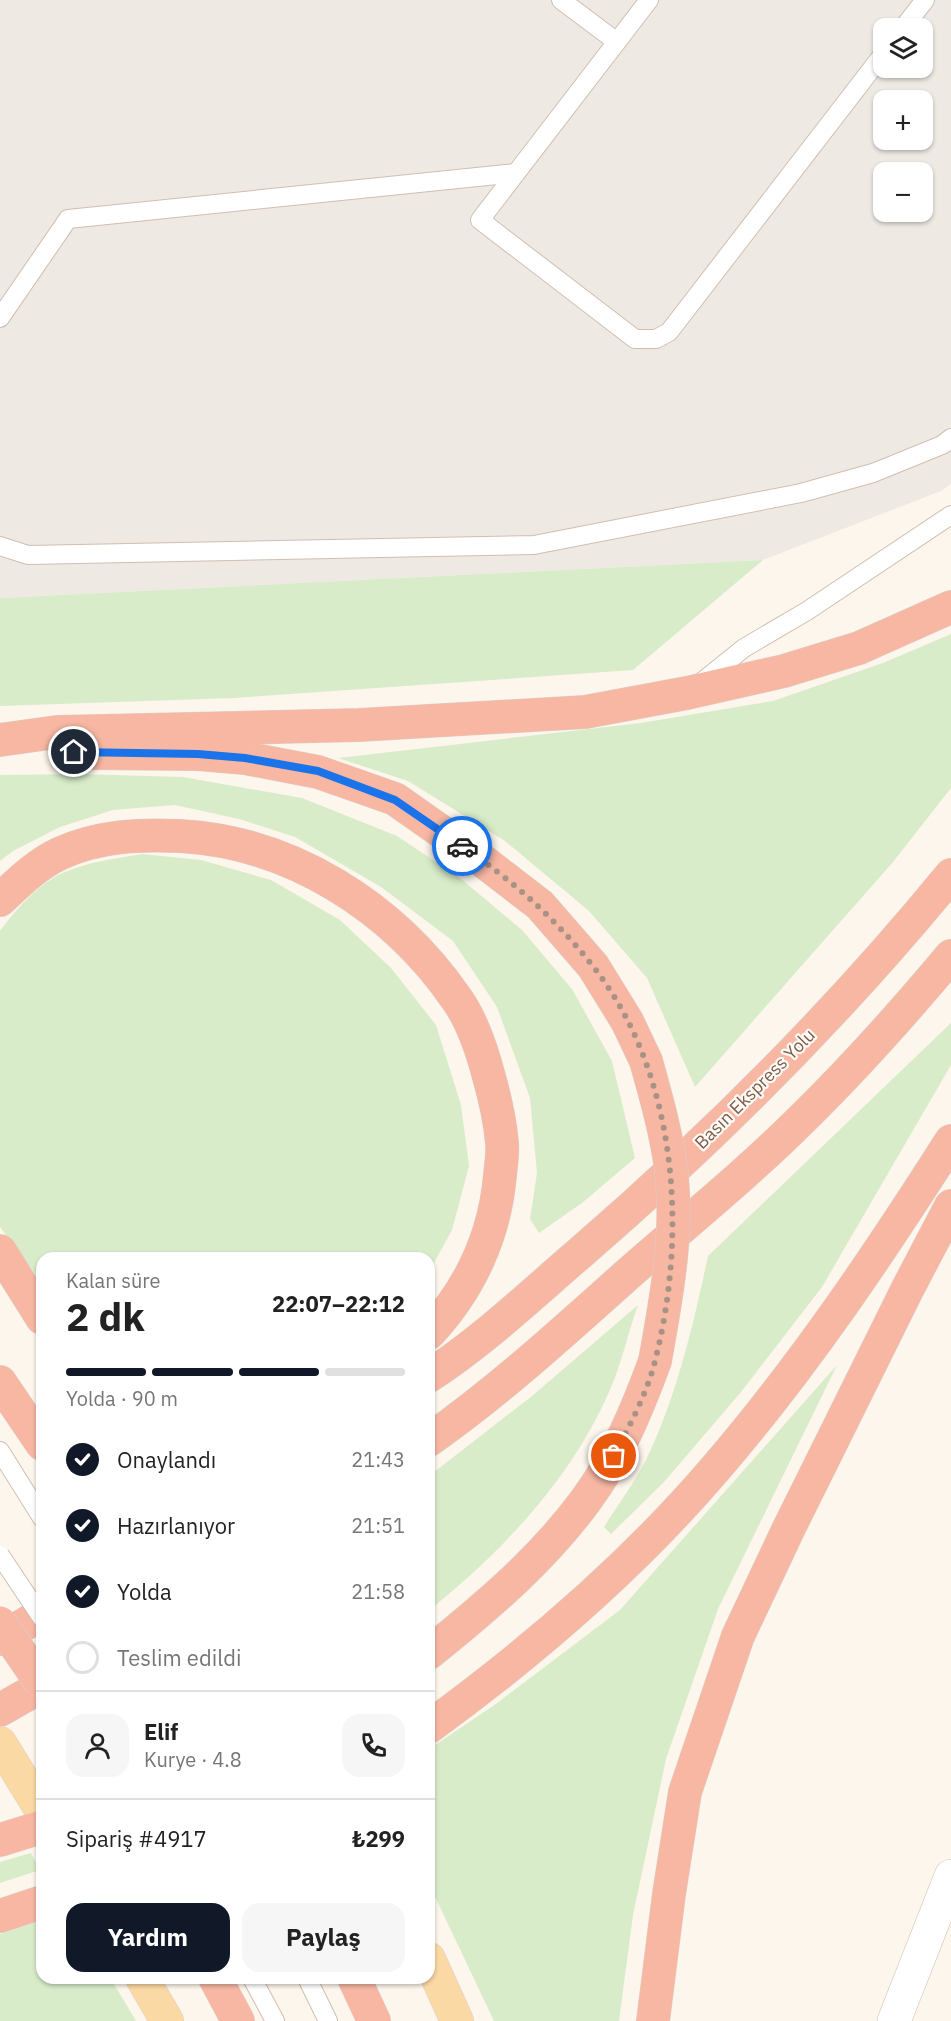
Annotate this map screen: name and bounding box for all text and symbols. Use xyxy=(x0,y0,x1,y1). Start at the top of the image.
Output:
map controls xyxy=(873,18,933,222)
button: layers xyxy=(873,18,933,78)
button: + xyxy=(873,90,933,150)
button: − xyxy=(873,162,933,222)
pin xyxy=(48,726,99,777)
icon: home xyxy=(57,735,90,768)
courier xyxy=(432,816,492,876)
icon: car xyxy=(446,830,479,863)
street label: Basın Ekspress Yolu xyxy=(690,1024,820,1154)
text: Kalan süre xyxy=(66,1267,161,1294)
text: 22:07–22:12 xyxy=(272,1289,405,1318)
text: 2 dk xyxy=(66,1291,145,1342)
text: Yolda · 90 m xyxy=(66,1385,178,1412)
pin xyxy=(588,1430,639,1481)
icon: bag xyxy=(597,1439,630,1472)
icon: check xyxy=(66,1443,99,1476)
text: Onaylandı xyxy=(117,1445,216,1474)
text: 21:43 xyxy=(351,1446,405,1473)
icon: check xyxy=(66,1509,99,1542)
text: Hazırlanıyor xyxy=(117,1511,235,1540)
text: 21:51 xyxy=(351,1512,405,1539)
icon: check xyxy=(66,1575,99,1608)
text: Yolda xyxy=(117,1577,172,1606)
text: 21:58 xyxy=(351,1578,405,1605)
text: Teslim edildi xyxy=(117,1643,241,1672)
button: person xyxy=(66,1714,129,1777)
button: phone xyxy=(342,1714,405,1777)
text: Elif xyxy=(144,1717,178,1746)
text: Kurye · 4.8 xyxy=(144,1746,242,1773)
text: Sipariş #4917 xyxy=(66,1824,207,1853)
text: ₺299 xyxy=(352,1824,405,1853)
button: Yardım xyxy=(66,1903,230,1972)
button: Paylaş xyxy=(242,1903,405,1972)

